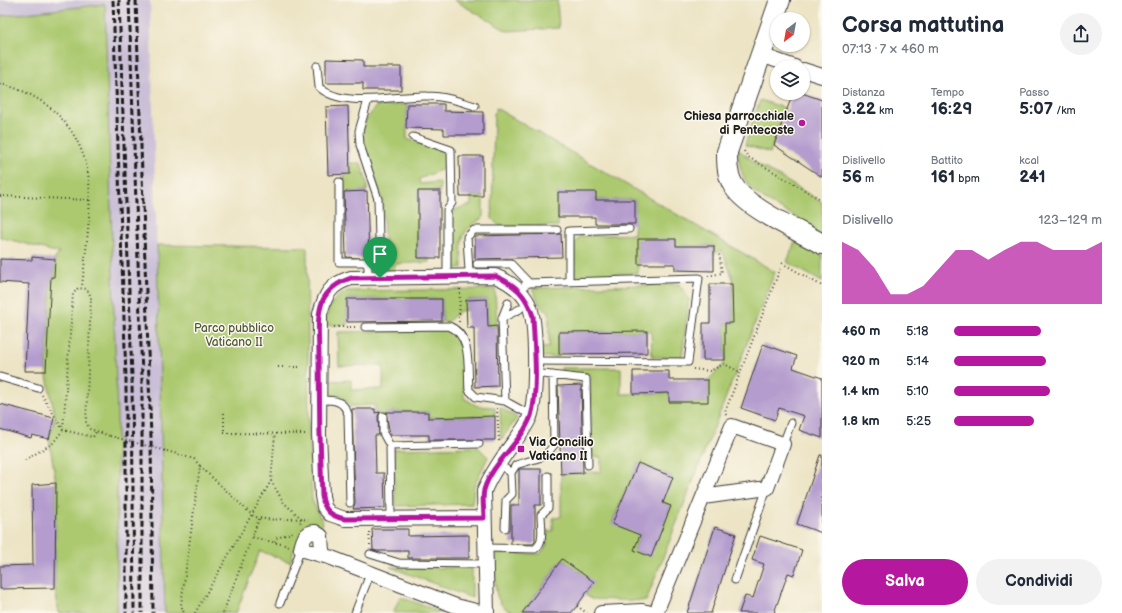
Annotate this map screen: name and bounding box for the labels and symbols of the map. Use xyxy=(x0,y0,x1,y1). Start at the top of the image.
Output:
north arrow xyxy=(770,12,810,52)
place label: Chiesa parrocchiale di Pentecoste xyxy=(684,109,794,138)
marker: Chiesa parrocchiale di Pentecoste xyxy=(797,118,807,128)
pin xyxy=(363,237,397,278)
park label: Parco pubblico Vaticano II xyxy=(194,321,274,350)
place label: Via Concilio Vaticano II xyxy=(529,435,594,464)
marker: Via Concilio Vaticano II xyxy=(516,444,526,454)

